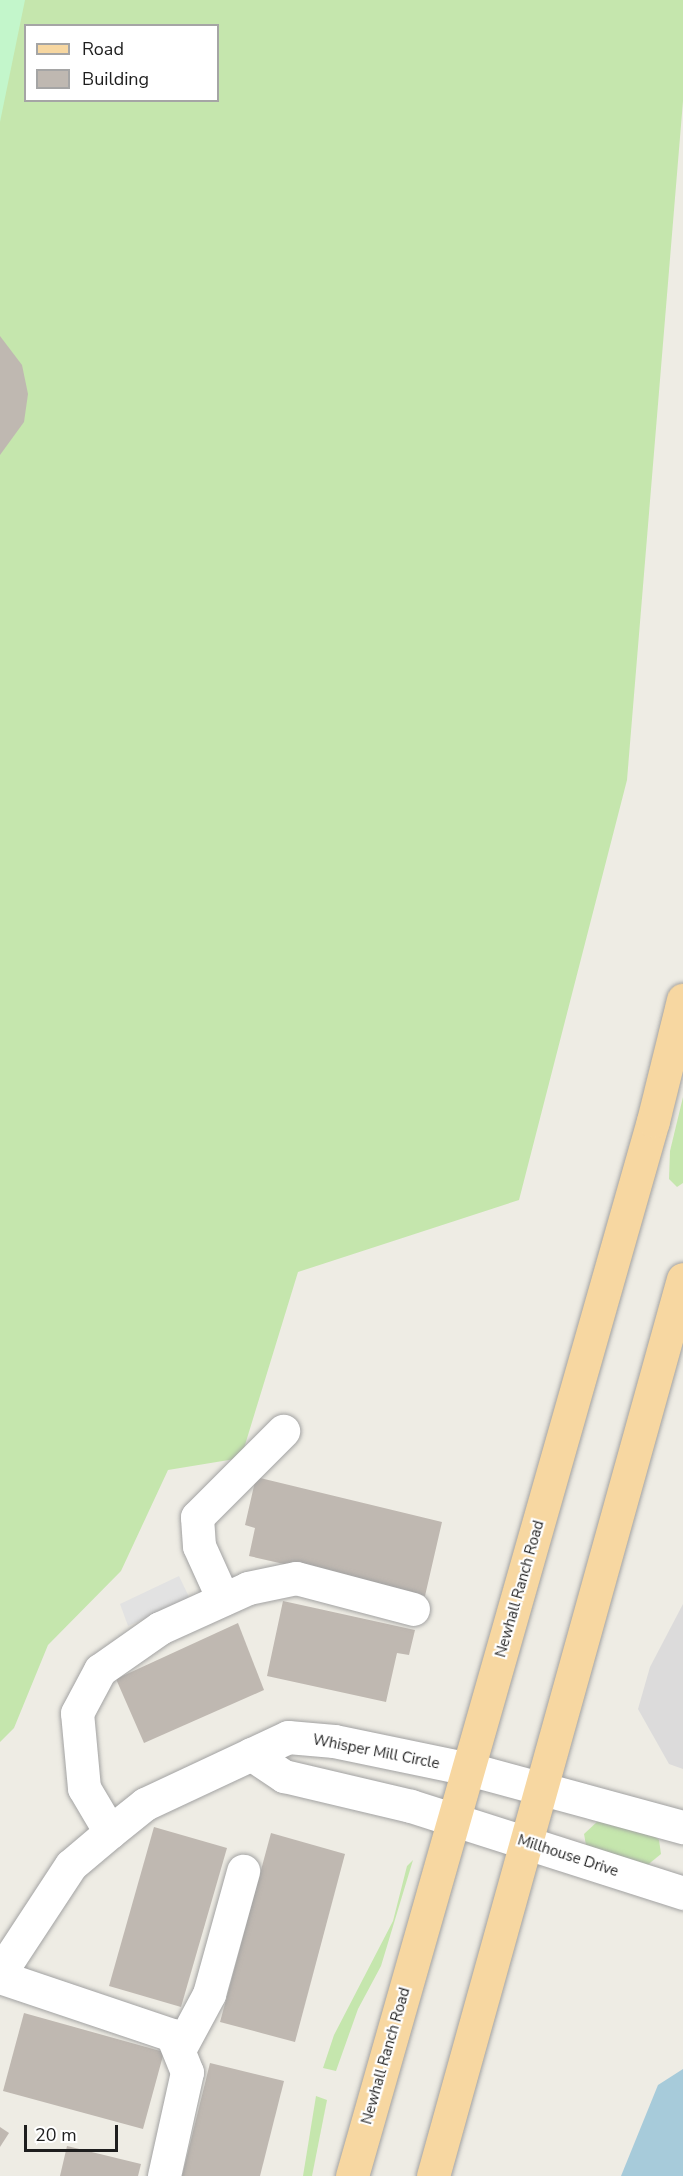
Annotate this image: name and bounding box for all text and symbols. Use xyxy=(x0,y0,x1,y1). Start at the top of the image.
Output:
legend xyxy=(24,24,219,102)
text: Road xyxy=(82,37,124,61)
text: Building xyxy=(82,67,149,91)
street label: Newhall Ranch Road xyxy=(492,1519,548,1659)
street label: Whisper Mill Circle xyxy=(311,1731,441,1773)
street label: Millhouse Drive xyxy=(515,1831,621,1881)
street label: Newhall Ranch Road xyxy=(358,1986,414,2126)
scale bar xyxy=(27,2113,122,2151)
text: 20 m xyxy=(35,2123,77,2147)

